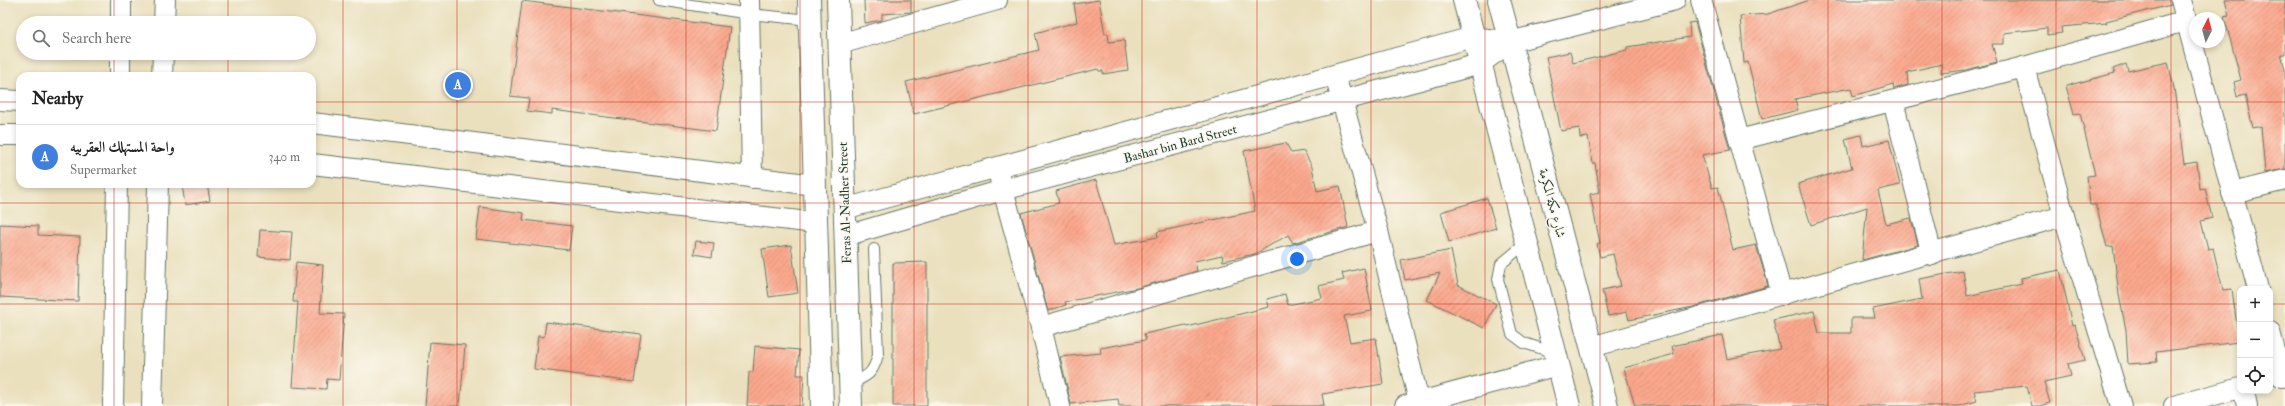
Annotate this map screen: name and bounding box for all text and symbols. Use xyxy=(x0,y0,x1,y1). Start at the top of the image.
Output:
north arrow xyxy=(2189,12,2225,48)
search box xyxy=(16,16,316,60)
icon: search xyxy=(30,27,52,49)
text: Search here xyxy=(62,29,131,48)
pin: A xyxy=(445,70,471,100)
text: Nearby xyxy=(32,88,83,109)
street label: Bashar bin Bard Street xyxy=(1122,121,1239,167)
text: واحة المستهلك العقربيه xyxy=(70,138,175,157)
street label: Feras Al-Nadher Street xyxy=(835,142,855,264)
text: A xyxy=(41,149,49,165)
text: 340 m xyxy=(269,149,300,165)
text: Supermarket xyxy=(70,162,137,178)
street label: شارع مكة المكرمة xyxy=(1532,167,1569,241)
your location xyxy=(1287,249,1307,269)
map controls xyxy=(2237,286,2273,394)
button: + xyxy=(2237,286,2273,322)
button: − xyxy=(2237,322,2273,358)
button: locate xyxy=(2237,358,2273,394)

